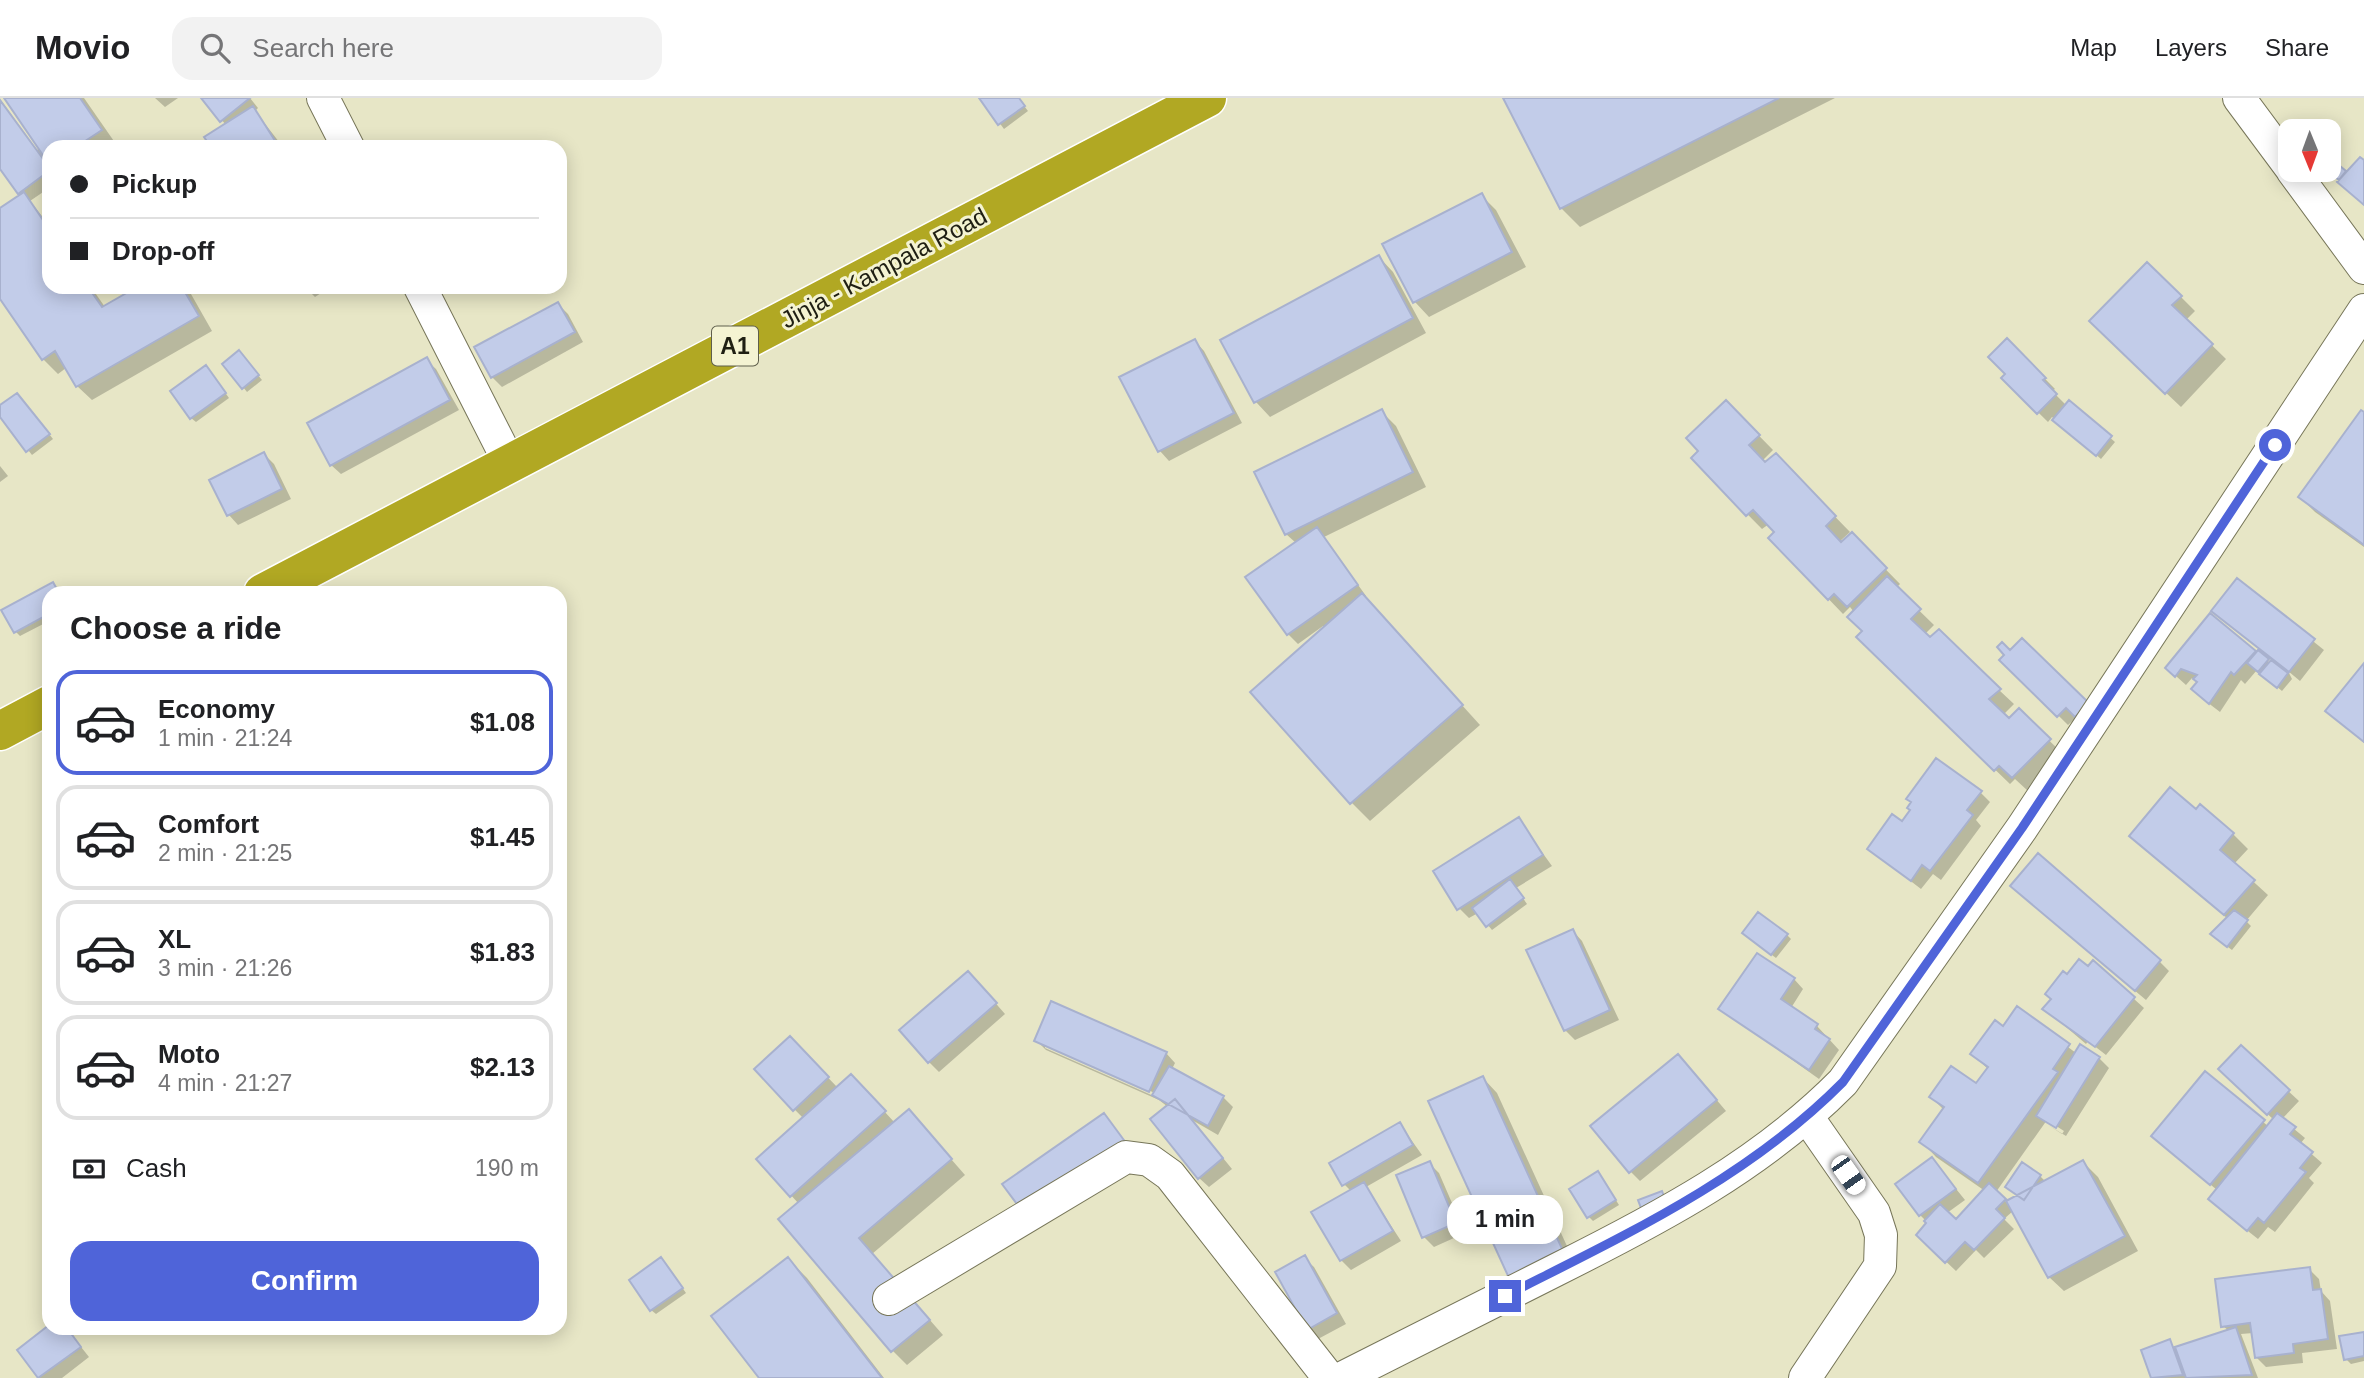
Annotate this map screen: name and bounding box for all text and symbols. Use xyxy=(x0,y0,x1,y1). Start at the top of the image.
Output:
search box xyxy=(172,17,662,80)
text: Movio xyxy=(35,29,130,66)
icon: search xyxy=(196,29,234,67)
text: Search here xyxy=(252,33,394,63)
text: Map xyxy=(2070,34,2117,61)
text: Layers xyxy=(2155,34,2227,61)
text: Share xyxy=(2265,34,2329,61)
north arrow xyxy=(2278,119,2342,182)
map controls xyxy=(2278,119,2341,182)
text: Pickup xyxy=(112,169,197,199)
street label: Jinja - Kampala Road xyxy=(776,202,991,333)
text: Drop-off xyxy=(112,236,215,266)
road number: A1 xyxy=(712,327,758,366)
route start xyxy=(2259,429,2291,461)
text: Choose a ride xyxy=(70,610,282,646)
icon: car xyxy=(74,691,137,754)
text: Economy xyxy=(158,694,275,724)
text: $1.08 xyxy=(470,707,535,737)
text: 1 min · 21:24 xyxy=(158,725,292,751)
icon: car xyxy=(74,806,137,869)
text: Comfort xyxy=(158,809,259,839)
text: $1.45 xyxy=(470,822,535,852)
text: 2 min · 21:25 xyxy=(158,840,292,866)
icon: car xyxy=(74,921,137,984)
text: XL xyxy=(158,924,191,954)
text: $1.83 xyxy=(470,937,535,967)
text: 3 min · 21:26 xyxy=(158,955,292,981)
icon: car xyxy=(74,1036,137,1099)
text: Moto xyxy=(158,1039,220,1069)
text: $2.13 xyxy=(470,1052,535,1082)
text: 4 min · 21:27 xyxy=(158,1070,292,1096)
icon: cash xyxy=(70,1150,108,1188)
car xyxy=(1828,1152,1869,1198)
text: Cash xyxy=(126,1153,187,1183)
text: 190 m xyxy=(475,1155,539,1181)
callout: 1 min xyxy=(1447,1194,1563,1244)
text: 1 min xyxy=(1475,1206,1535,1232)
button: Confirm xyxy=(70,1241,539,1321)
route end xyxy=(1489,1280,1521,1312)

